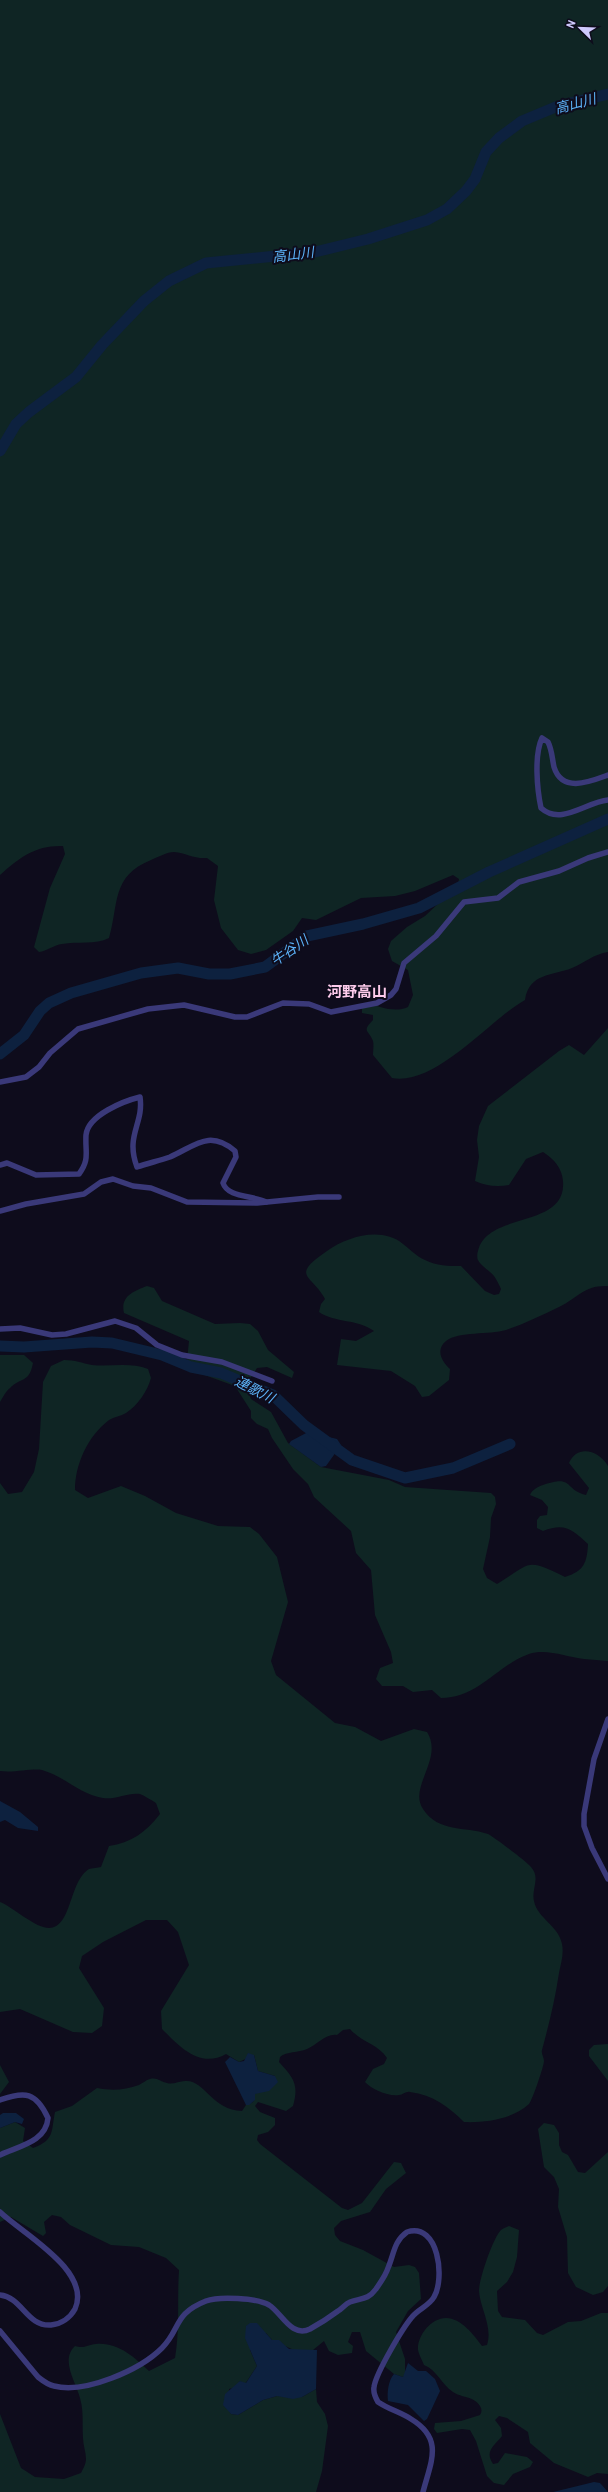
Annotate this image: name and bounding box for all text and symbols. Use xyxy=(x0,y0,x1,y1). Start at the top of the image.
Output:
north arrow xyxy=(560,8,600,48)
text: N xyxy=(563,18,578,30)
water label: 高山川 xyxy=(553,89,599,117)
water label: 高山川 xyxy=(271,243,317,265)
water label: 牛谷川 xyxy=(267,930,313,969)
district label: 河野高山 xyxy=(327,982,387,1000)
water label: 連歌川 xyxy=(232,1372,279,1407)

